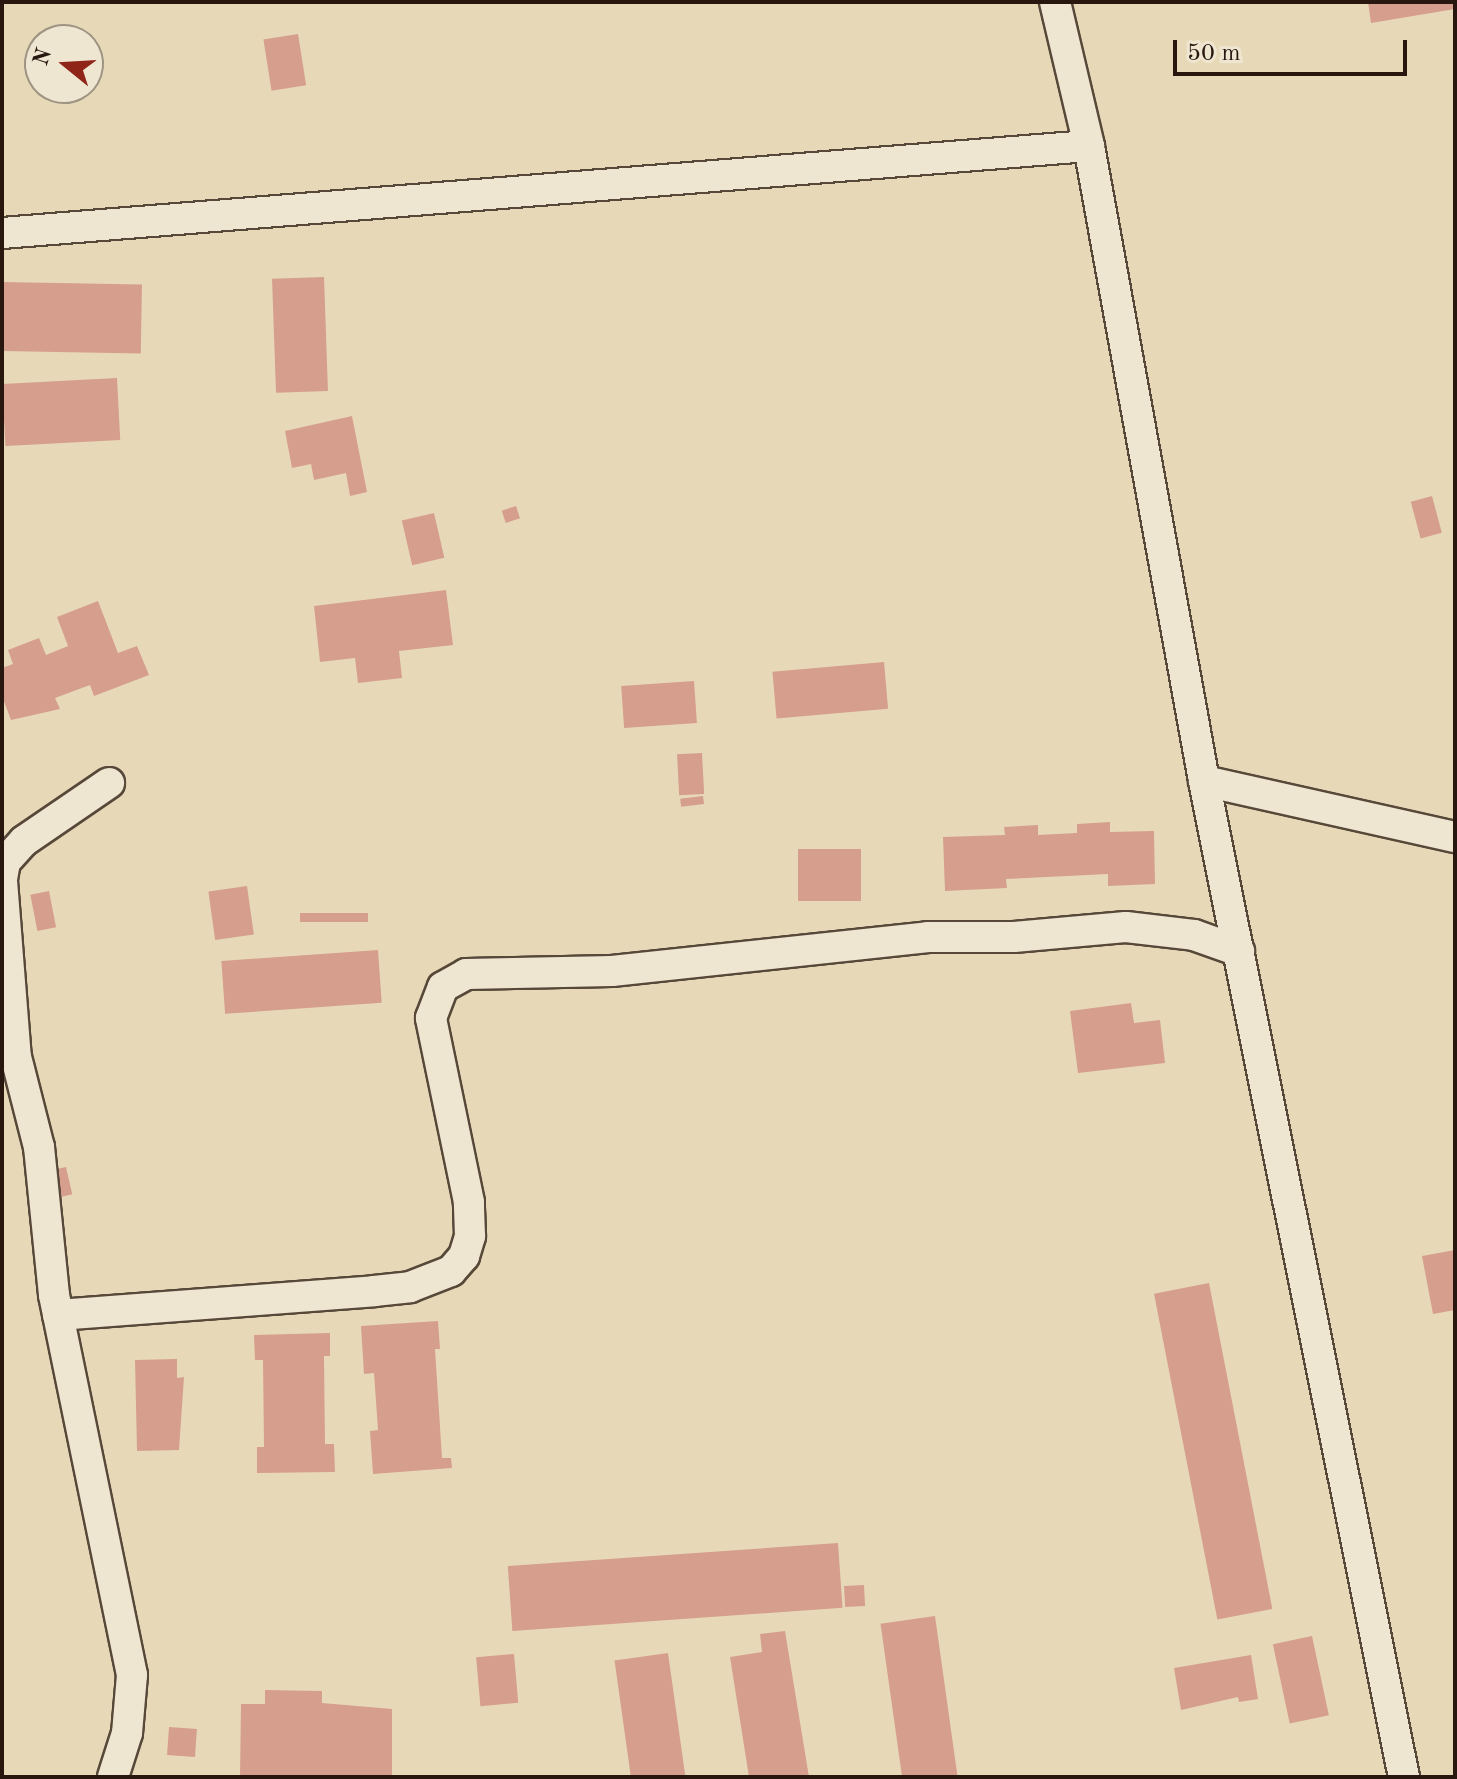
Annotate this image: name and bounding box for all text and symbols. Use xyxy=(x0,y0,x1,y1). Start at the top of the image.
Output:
north arrow xyxy=(24,24,104,104)
scale bar xyxy=(1177,24,1411,74)
text: 50 m xyxy=(1187,42,1241,66)
text: N xyxy=(30,46,56,69)

